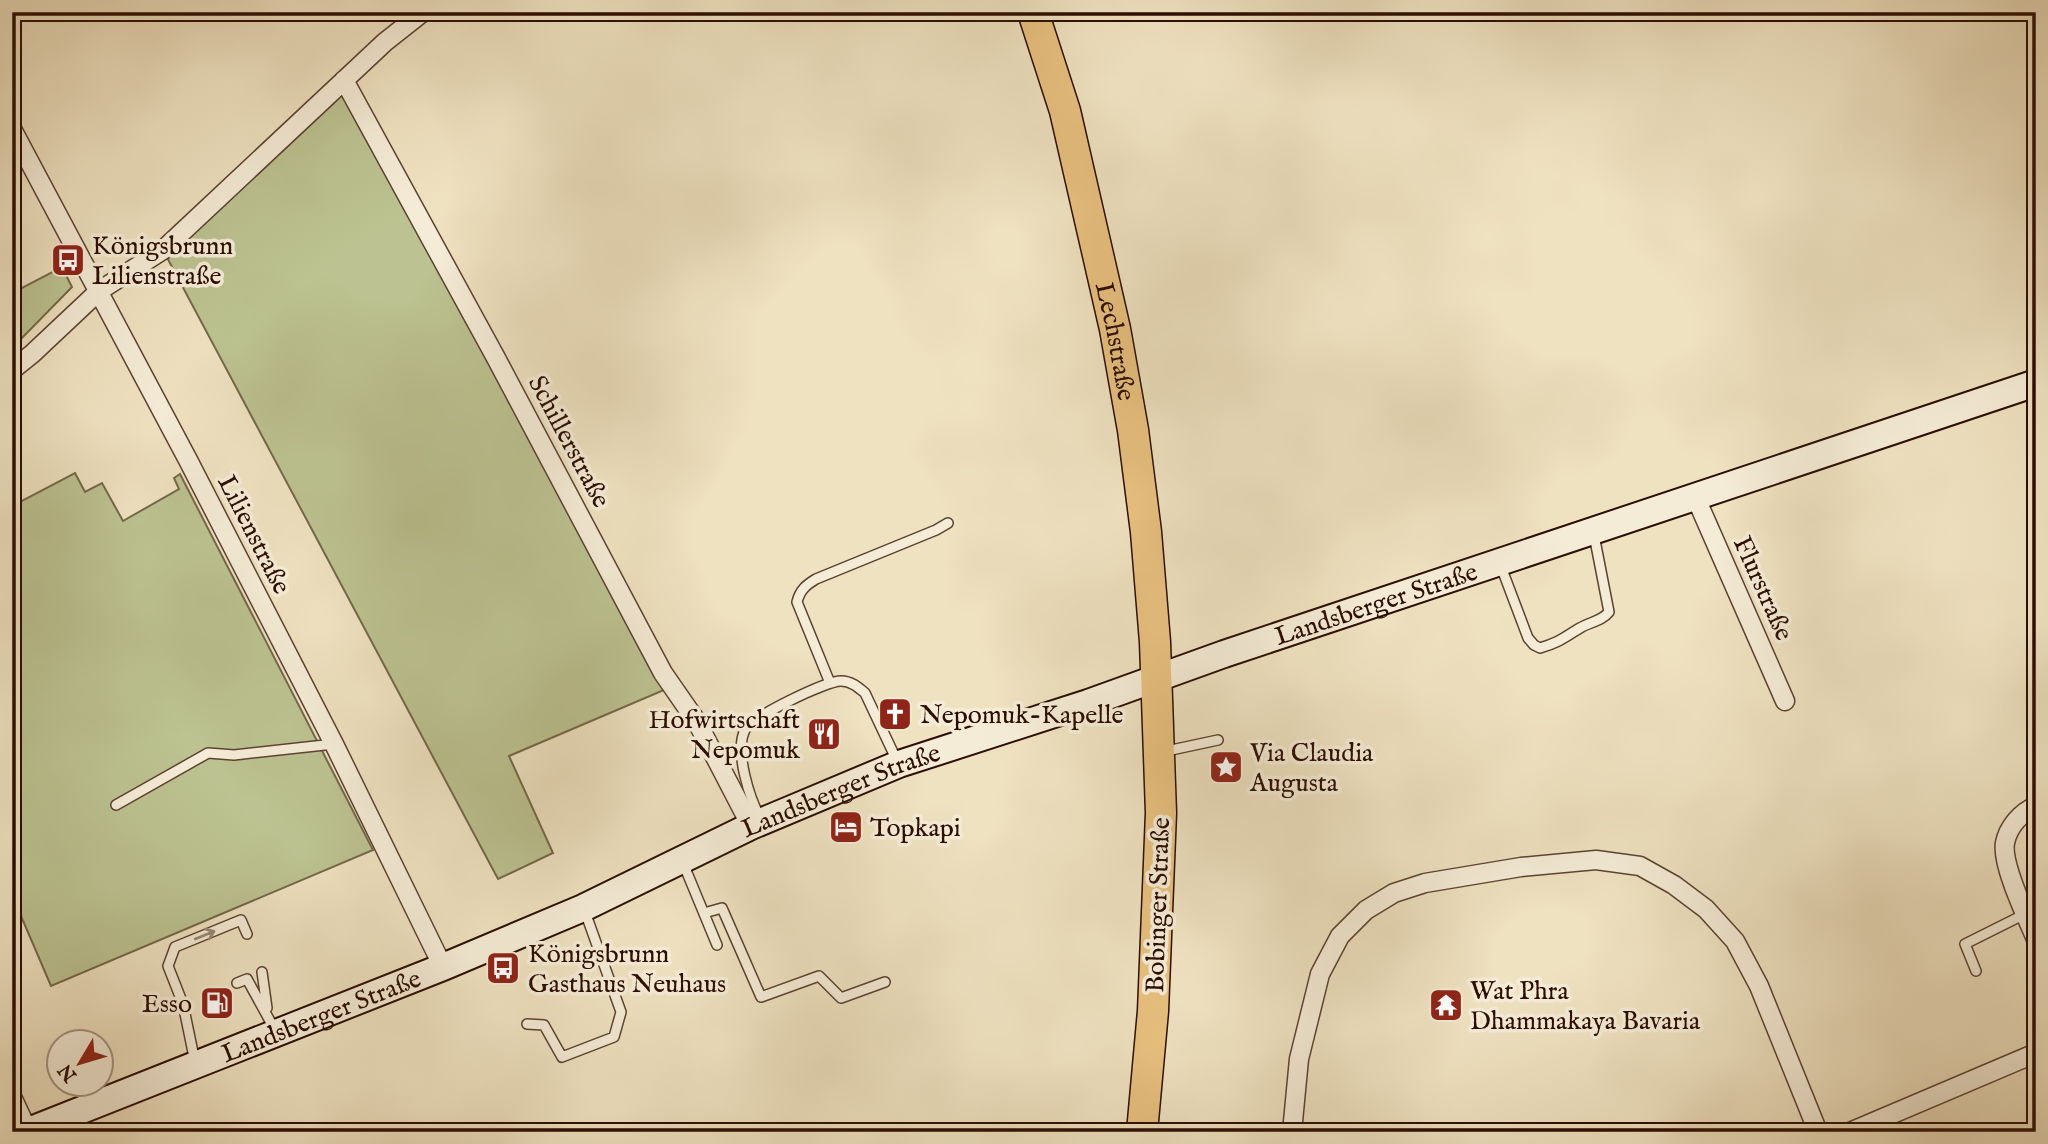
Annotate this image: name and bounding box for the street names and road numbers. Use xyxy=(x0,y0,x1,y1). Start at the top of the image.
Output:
street label: Lechstraße xyxy=(1087,279,1142,403)
street label: Schillerstraße xyxy=(520,370,617,514)
street label: Lilienstraße xyxy=(210,470,298,600)
street label: Flurstraße xyxy=(1725,531,1800,646)
street label: Landsberger Straße xyxy=(1271,556,1482,654)
street label: Landsberger Straße xyxy=(737,737,945,846)
street label: Bobinger Straße xyxy=(1139,817,1178,993)
street label: Landsberger Straße xyxy=(217,962,426,1071)

